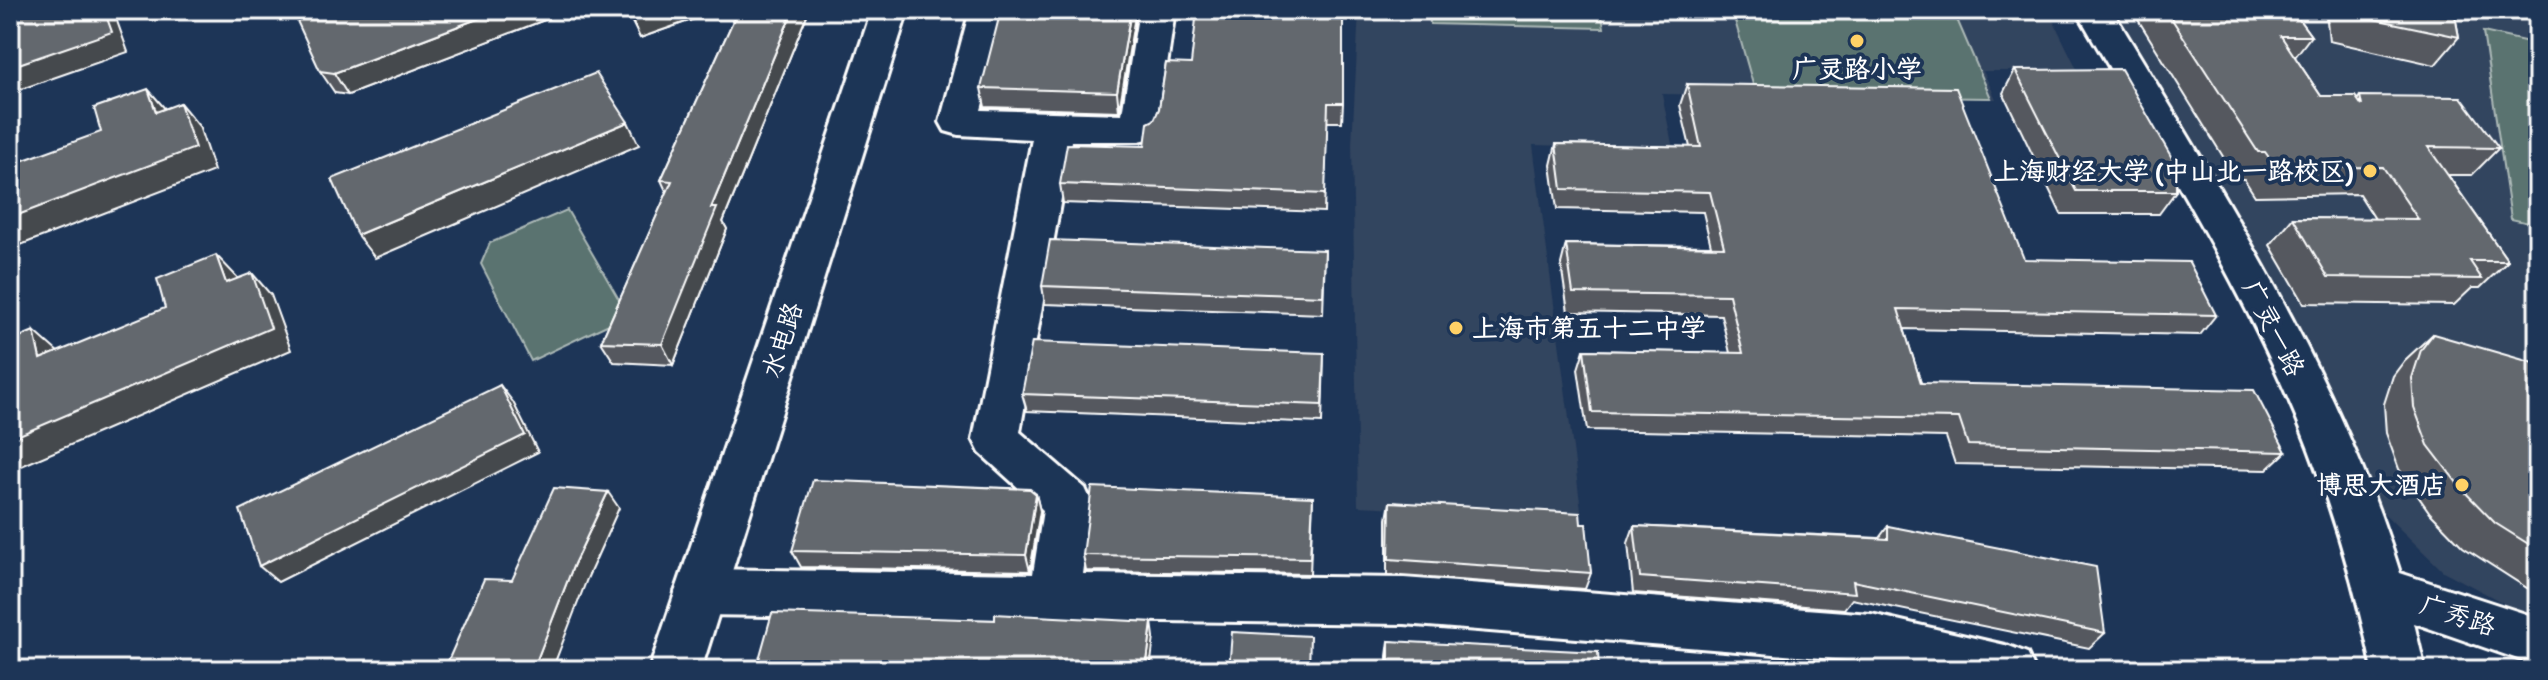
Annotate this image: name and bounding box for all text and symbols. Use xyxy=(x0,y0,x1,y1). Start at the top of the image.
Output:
marker: 广灵路小学 xyxy=(1848,32,1866,50)
place label: 广灵路小学 xyxy=(1792,53,1922,85)
place label: 上海财经大学 (中山北一路校区) xyxy=(1993,155,2354,187)
marker: 上海财经大学 (中山北一路校区) xyxy=(2361,162,2379,180)
street label: 广灵一路 xyxy=(2236,274,2312,382)
street label: 水电路 xyxy=(755,298,809,382)
place label: 上海市第五十二中学 xyxy=(1472,312,1706,344)
marker: 上海市第五十二中学 xyxy=(1447,319,1465,337)
place label: 博思大酒店 xyxy=(2316,469,2446,501)
marker: 博思大酒店 xyxy=(2453,476,2471,494)
street label: 广秀路 xyxy=(2416,588,2500,642)

